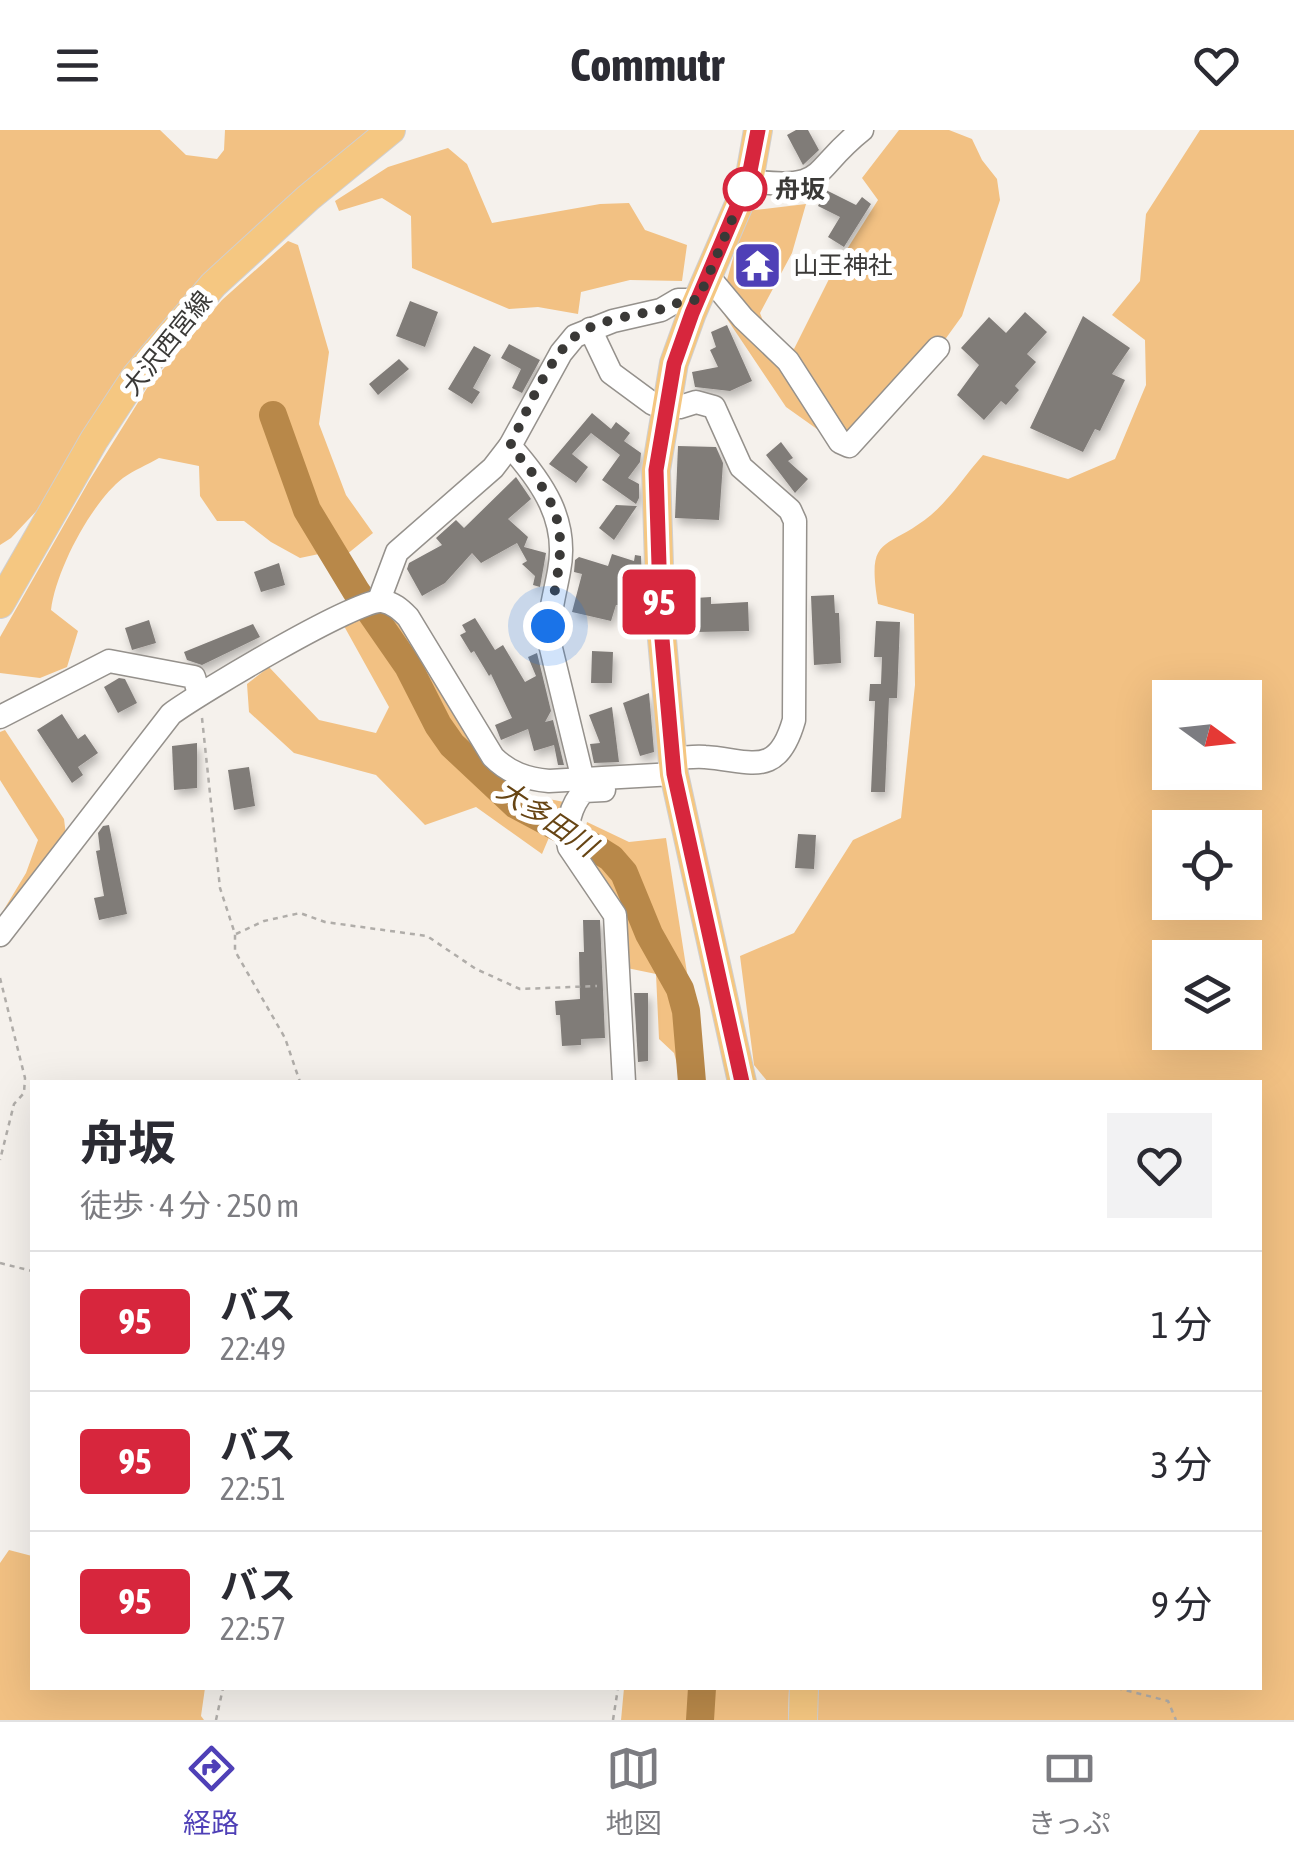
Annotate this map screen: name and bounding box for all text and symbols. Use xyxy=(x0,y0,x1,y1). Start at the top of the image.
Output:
icon: menu xyxy=(50,38,105,93)
icon: heart xyxy=(1189,38,1244,93)
text: Commutr xyxy=(570,39,724,91)
marker: 舟坂 xyxy=(724,168,766,210)
place label: 舟坂 xyxy=(775,175,825,203)
temple icon: 山王神社 xyxy=(732,239,784,291)
place label: 山王神社 xyxy=(793,251,893,279)
street label: 大沢西宮線 xyxy=(117,286,217,400)
line badge: 95 xyxy=(614,570,704,634)
text: 95 xyxy=(643,582,675,622)
your location xyxy=(523,601,573,651)
north arrow xyxy=(1152,680,1262,790)
map controls xyxy=(1152,680,1262,1050)
water label: 大多田川 xyxy=(492,773,605,864)
button: locate xyxy=(1152,810,1262,920)
button: layers xyxy=(1152,940,1262,1050)
button: heart xyxy=(1107,1113,1212,1218)
text: 舟坂 xyxy=(80,1115,176,1170)
text: 徒歩 · 4 分 · 250 m xyxy=(80,1187,299,1224)
text: バス xyxy=(220,1284,296,1327)
text: 95 xyxy=(119,1301,151,1341)
text: 1 分 xyxy=(1151,1303,1212,1346)
text: 22:49 xyxy=(220,1330,286,1367)
text: バス xyxy=(220,1424,296,1467)
text: 95 xyxy=(119,1441,151,1481)
text: 3 分 xyxy=(1151,1443,1212,1486)
text: 22:51 xyxy=(220,1470,286,1507)
text: バス xyxy=(220,1564,296,1607)
text: 95 xyxy=(119,1581,151,1621)
text: 9 分 xyxy=(1151,1583,1212,1626)
text: 22:57 xyxy=(220,1610,286,1647)
tab: 経路 xyxy=(183,1741,239,1841)
tab: 地図 xyxy=(606,1741,662,1841)
tab: きっぷ xyxy=(1028,1741,1111,1841)

